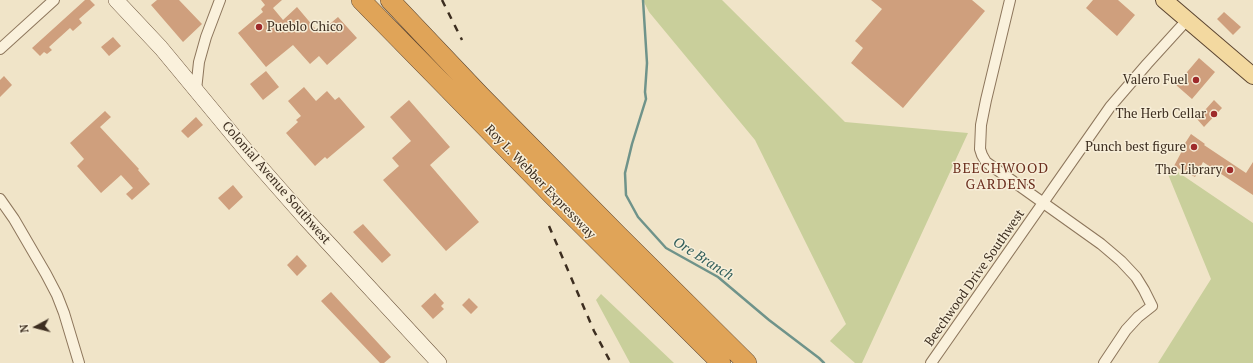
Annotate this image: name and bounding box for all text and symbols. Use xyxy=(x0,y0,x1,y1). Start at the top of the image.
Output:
place label: Pueblo Chico xyxy=(267,19,343,35)
marker: Pueblo Chico xyxy=(254,22,264,32)
place label: Valero Fuel xyxy=(1123,72,1188,88)
marker: Valero Fuel xyxy=(1191,75,1201,85)
place label: The Herb Cellar xyxy=(1115,106,1206,122)
marker: The Herb Cellar xyxy=(1209,109,1219,119)
street label: Colonial Avenue Southwest xyxy=(218,118,334,248)
street label: Roy L. Webber Expressway xyxy=(481,122,599,242)
place label: Punch best figure xyxy=(1085,139,1186,155)
marker: Punch best figure xyxy=(1189,142,1199,152)
district label: BEECHWOOD GARDENS xyxy=(953,161,1049,194)
place label: The Library xyxy=(1155,162,1222,178)
marker: The Library xyxy=(1225,165,1235,175)
street label: Beechwood Drive Southwest xyxy=(922,207,1028,349)
water label: Ore Branch xyxy=(670,234,736,284)
north arrow xyxy=(16,307,56,347)
text: N xyxy=(17,323,32,333)

